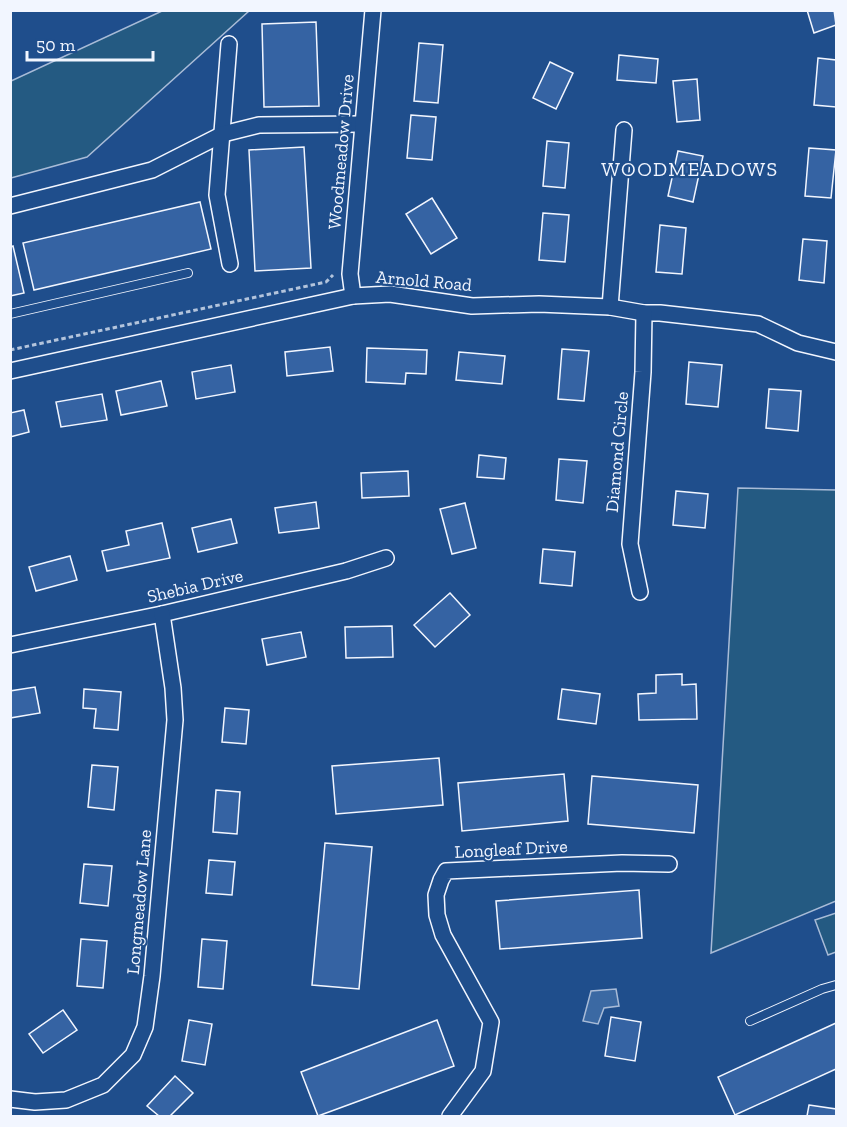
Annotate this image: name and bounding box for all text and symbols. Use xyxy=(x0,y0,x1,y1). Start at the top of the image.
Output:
scale bar xyxy=(27,24,153,62)
text: 50 m xyxy=(36,34,76,56)
street label: Woodmeadow Drive xyxy=(323,73,359,231)
district label: WOODMEADOWS xyxy=(601,157,779,181)
street label: Arnold Road xyxy=(375,266,473,296)
street label: Diamond Circle xyxy=(601,391,633,513)
street label: Shebia Drive xyxy=(145,564,245,608)
street label: Longmeadow Lane xyxy=(122,829,156,975)
street label: Longleaf Drive xyxy=(454,835,568,863)

